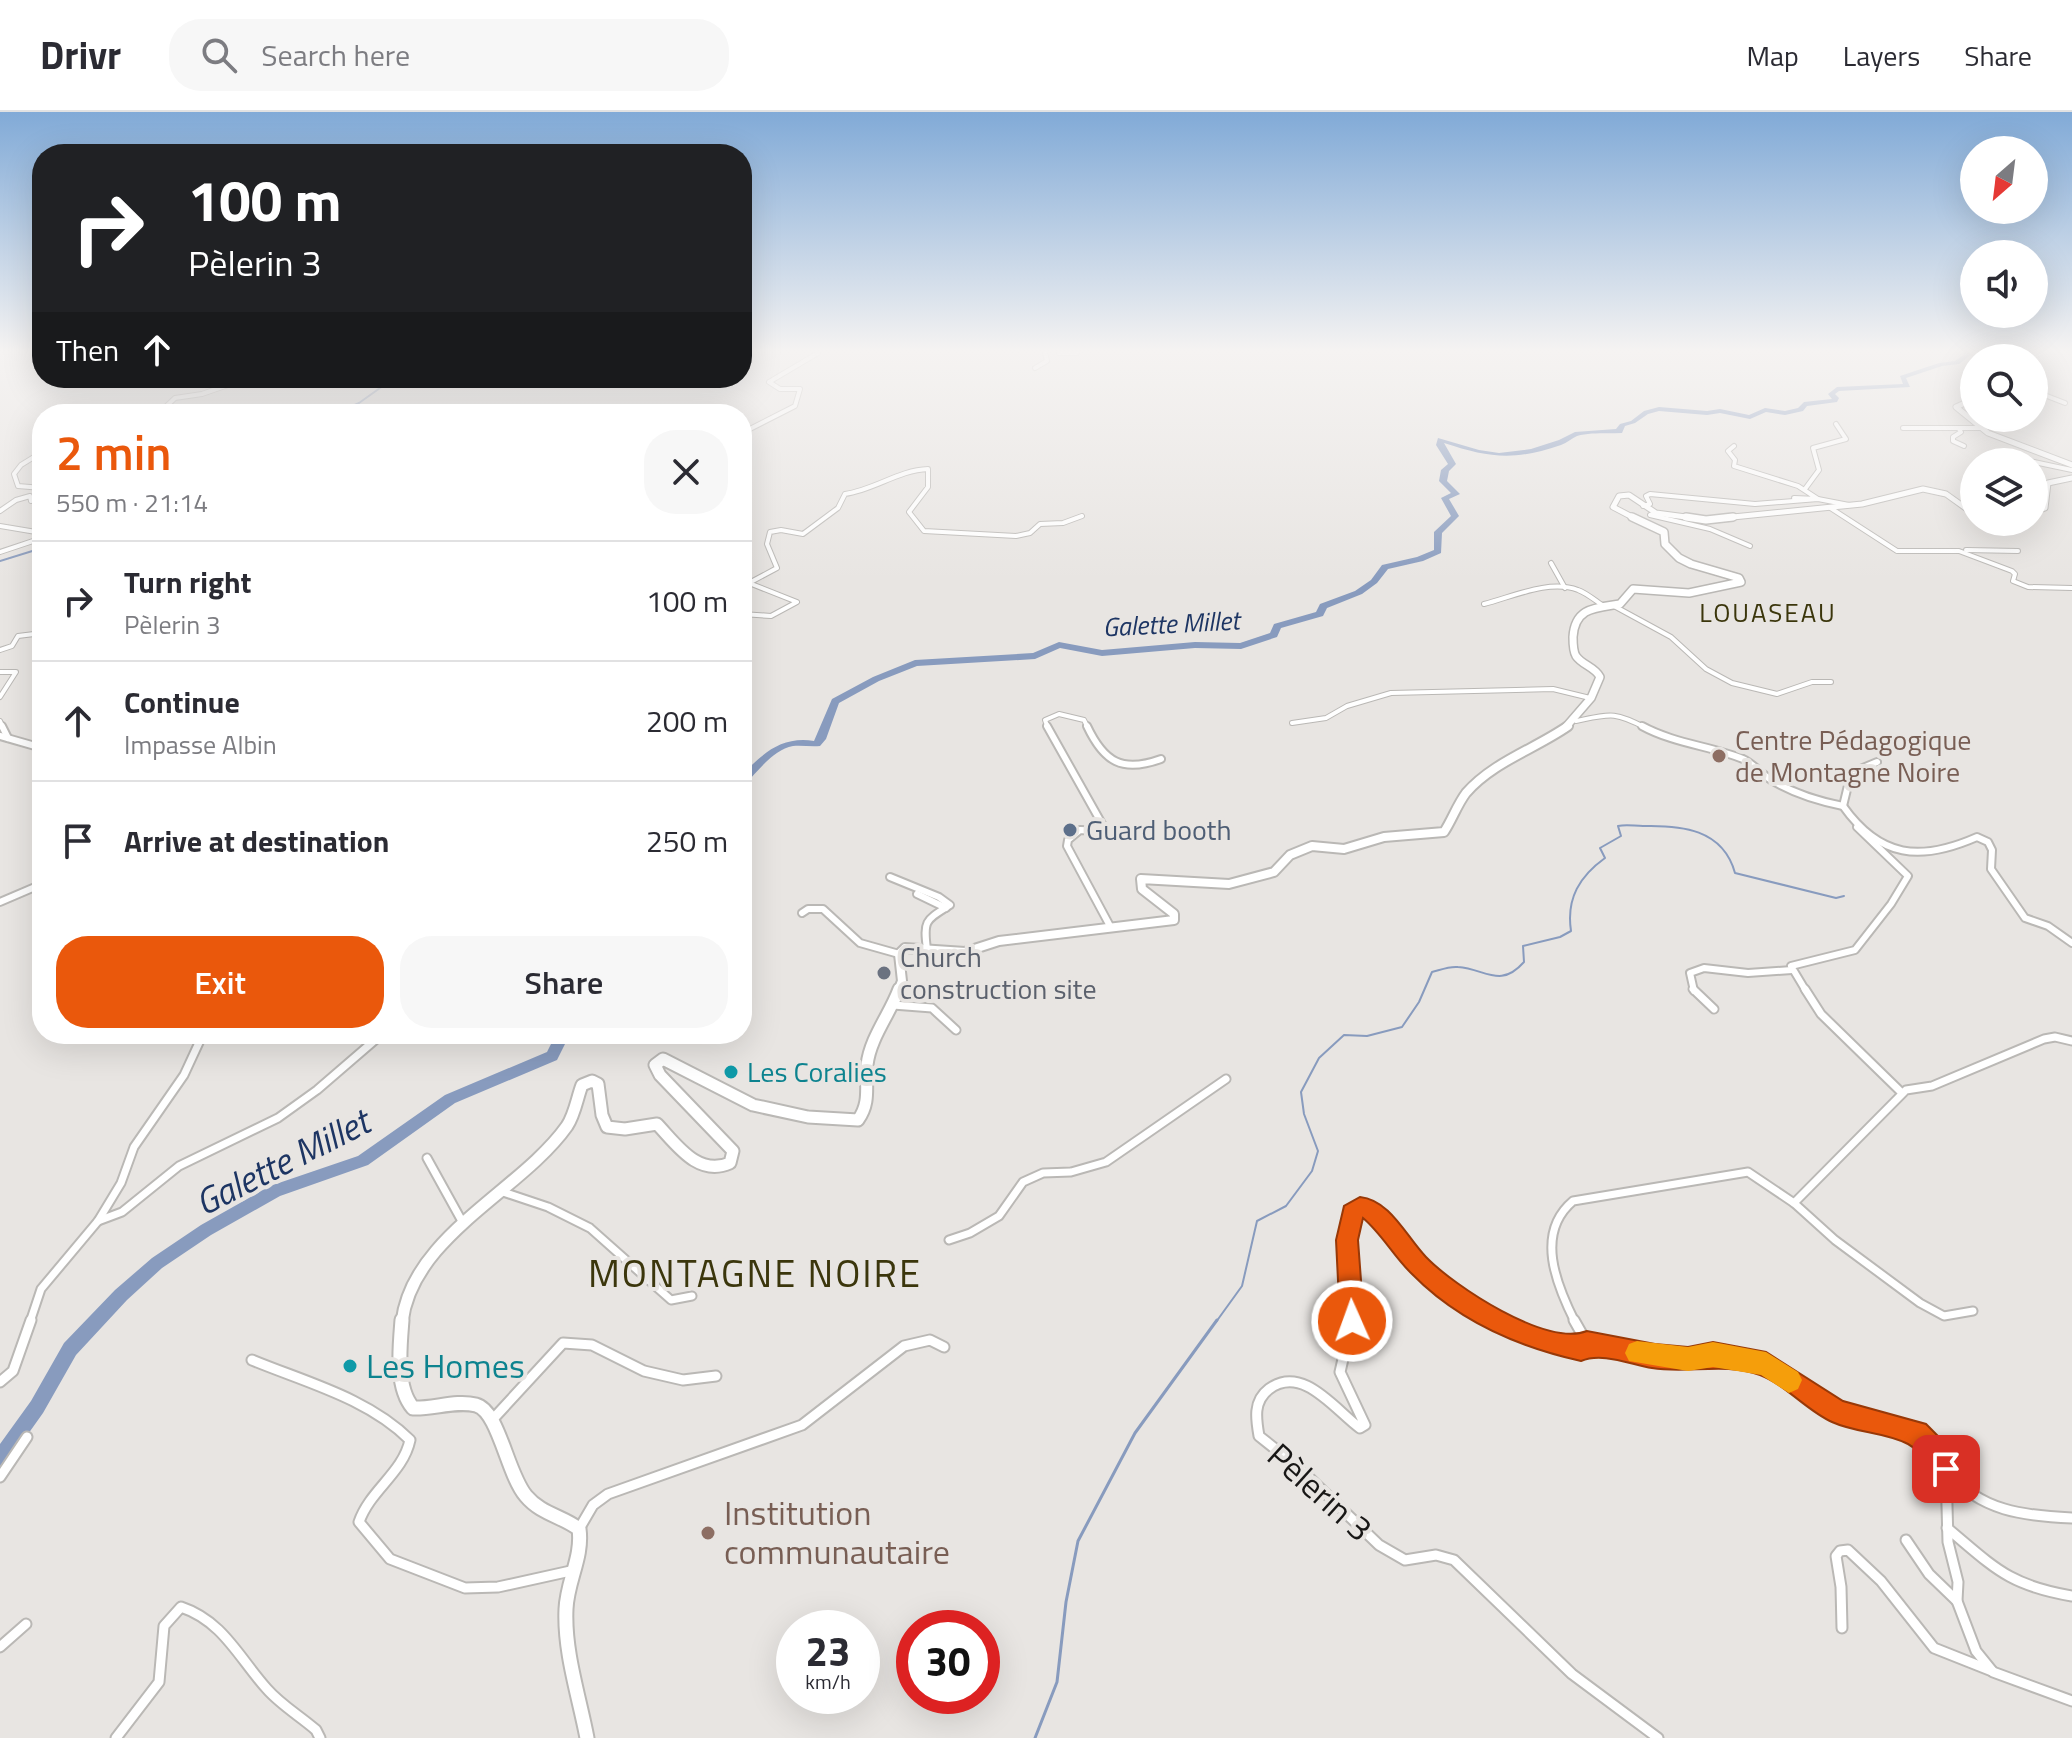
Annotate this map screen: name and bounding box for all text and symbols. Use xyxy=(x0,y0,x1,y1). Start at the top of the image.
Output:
search box xyxy=(169,19,729,91)
text: Drivr xyxy=(40,26,121,84)
text: Search here xyxy=(261,32,410,78)
icon: search xyxy=(197,33,241,77)
text: Map xyxy=(1746,34,1799,77)
text: Layers xyxy=(1843,34,1920,77)
text: Share xyxy=(1964,34,2032,77)
north arrow xyxy=(1960,136,2048,224)
map controls xyxy=(1960,136,2048,536)
text: 100 m xyxy=(188,158,341,243)
icon: right xyxy=(56,176,160,280)
text: Pèlerin 3 xyxy=(188,235,322,290)
button: sound xyxy=(1960,240,2048,328)
text: Then xyxy=(56,327,119,373)
icon: ahead xyxy=(135,328,179,372)
button: search xyxy=(1960,344,2048,432)
text: 2 min xyxy=(56,416,171,489)
button: close xyxy=(644,430,728,514)
button: layers xyxy=(1960,448,2048,536)
text: 550 m · 21:14 xyxy=(56,483,208,522)
text: Turn right xyxy=(124,559,252,605)
text: 100 m xyxy=(646,578,728,624)
icon: right xyxy=(56,579,100,623)
district label: LOUASEAU xyxy=(1699,593,1837,632)
water label: Galette Millet xyxy=(1102,600,1243,647)
text: Pèlerin 3 xyxy=(124,605,221,644)
text: Continue xyxy=(124,679,240,725)
text: 200 m xyxy=(646,698,728,744)
icon: ahead xyxy=(56,699,100,743)
place label: Centre Pédagogique de Montagne Noire xyxy=(1735,718,1972,793)
text: Impasse Albin xyxy=(124,725,277,764)
marker: Centre Pédagogique de Montagne Noire xyxy=(1710,747,1728,765)
place label: Guard booth xyxy=(1086,808,1232,851)
text: Arrive at destination xyxy=(124,818,389,864)
text: 250 m xyxy=(646,818,728,864)
icon: arrive xyxy=(56,819,100,863)
marker: Guard booth xyxy=(1061,821,1079,839)
place label: Church construction site xyxy=(900,935,1097,1010)
button: Exit xyxy=(56,936,384,1028)
button: Share xyxy=(400,936,728,1028)
marker: Church construction site xyxy=(875,964,893,982)
place label: Les Coralies xyxy=(747,1050,887,1093)
marker: Les Coralies xyxy=(722,1063,740,1081)
water label: Galette Millet xyxy=(185,1092,383,1229)
district label: MONTAGNE NOIRE xyxy=(588,1244,922,1302)
position arrow xyxy=(1310,1279,1394,1363)
place label: Les Homes xyxy=(366,1339,525,1391)
marker: Les Homes xyxy=(341,1357,359,1375)
street label: Pèlerin 3 xyxy=(1256,1430,1385,1553)
pin xyxy=(1912,1435,1980,1503)
icon: arrive xyxy=(1924,1447,1968,1491)
place label: Institution communautaire xyxy=(724,1486,950,1577)
marker: Institution communautaire xyxy=(699,1524,717,1542)
speed limit sign: 30 xyxy=(896,1610,1000,1714)
text: 23 xyxy=(806,1621,850,1682)
text: km/h xyxy=(805,1666,851,1697)

